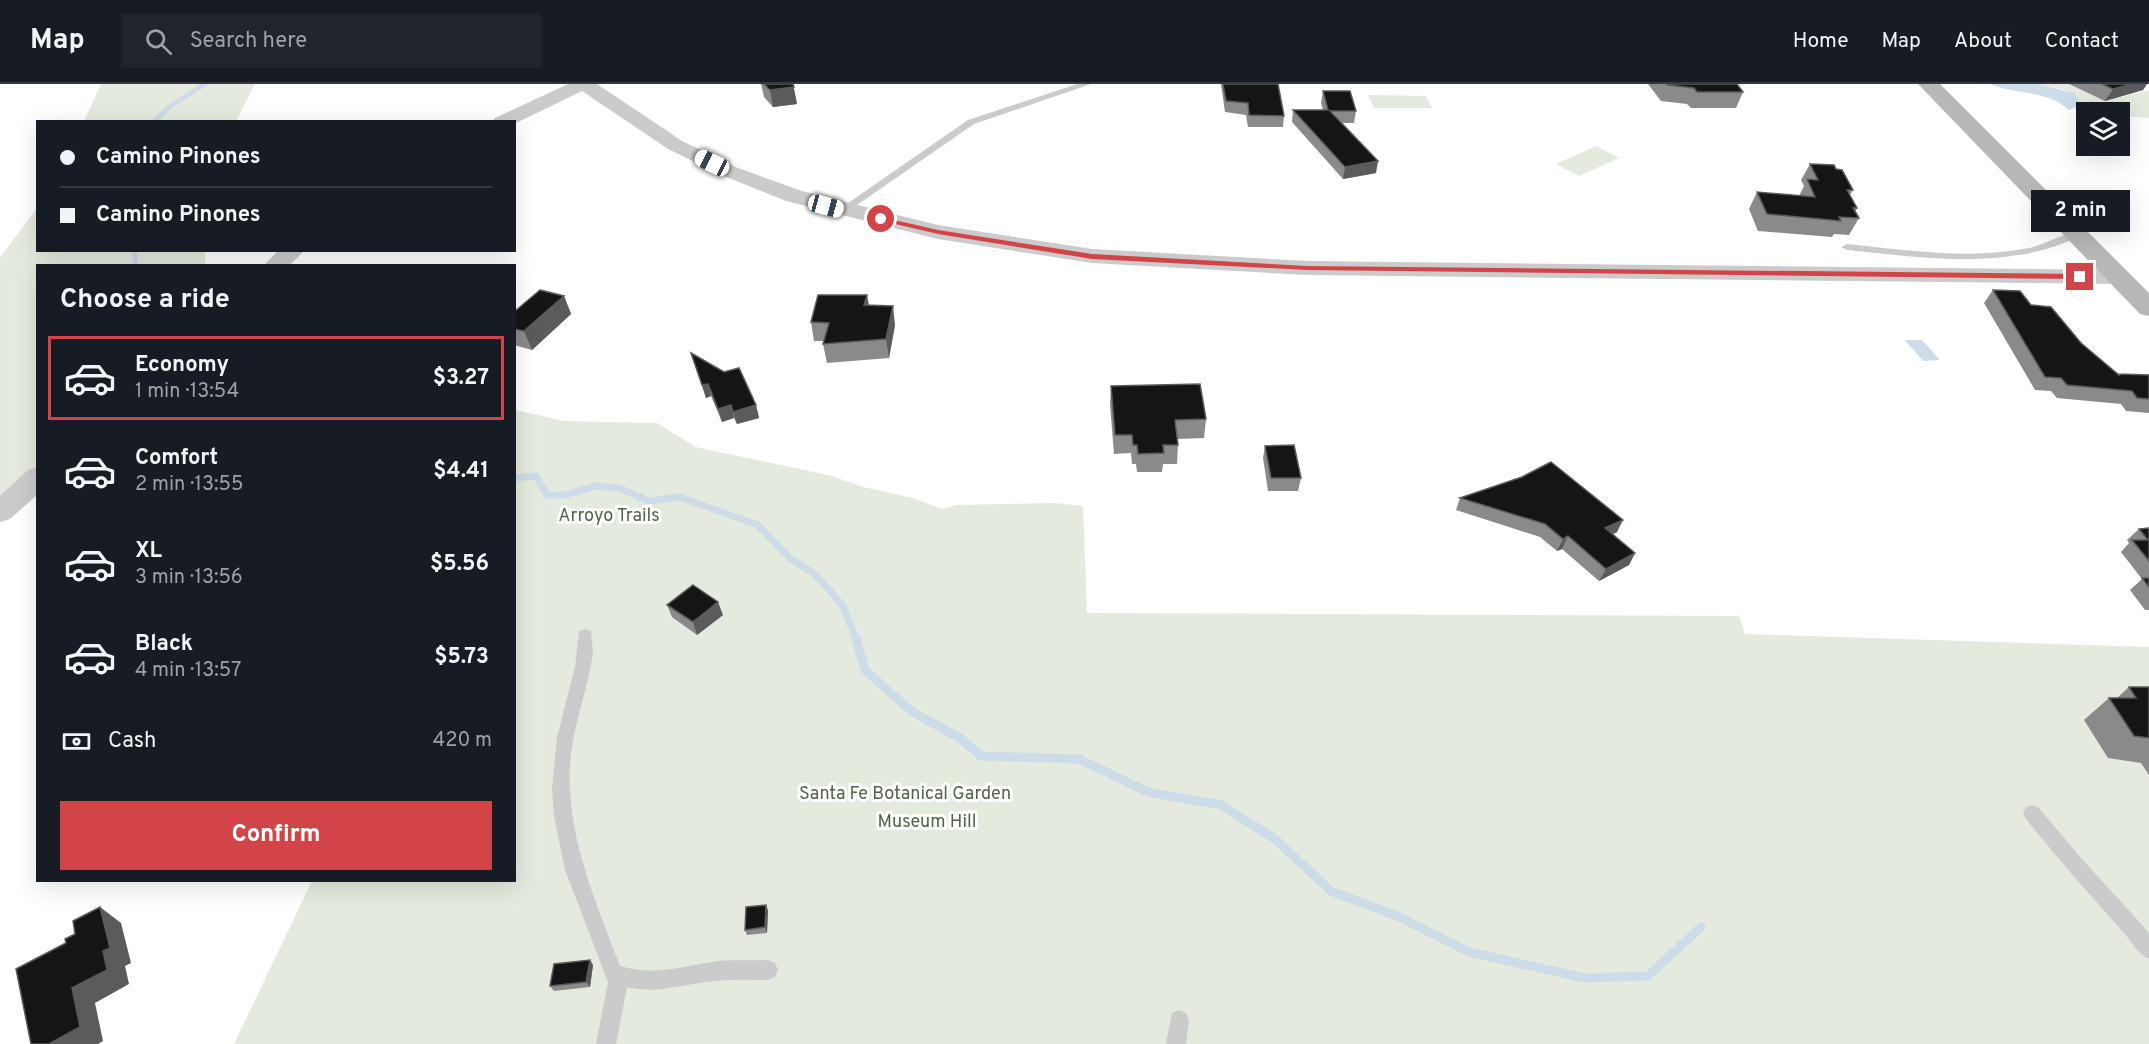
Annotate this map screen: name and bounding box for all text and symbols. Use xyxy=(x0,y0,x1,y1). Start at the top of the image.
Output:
search box xyxy=(121,14,541,68)
text: Map xyxy=(30,23,85,59)
icon: search xyxy=(142,25,175,58)
text: Search here xyxy=(190,28,307,55)
text: Home xyxy=(1793,28,1849,55)
text: Map xyxy=(1882,28,1921,55)
text: About xyxy=(1954,28,2012,55)
text: Contact xyxy=(2045,28,2119,55)
map controls xyxy=(2076,102,2130,156)
button: layers xyxy=(2076,102,2130,156)
text: Camino Pinones xyxy=(96,144,261,171)
car xyxy=(692,147,732,179)
callout: 2 min xyxy=(2030,190,2130,232)
car xyxy=(806,193,846,219)
text: 2 min xyxy=(2054,198,2107,224)
text: Camino Pinones xyxy=(96,202,261,229)
route start xyxy=(867,205,894,232)
route end xyxy=(2066,263,2093,290)
text: Choose a ride xyxy=(60,283,230,317)
icon: car xyxy=(63,351,117,405)
text: Economy xyxy=(135,352,229,379)
text: $3.27 xyxy=(433,365,489,392)
text: 1 min · 13:54 xyxy=(135,379,239,405)
icon: car xyxy=(63,444,117,498)
text: Comfort xyxy=(135,445,218,472)
text: $4.41 xyxy=(433,458,489,485)
text: 2 min · 13:55 xyxy=(135,472,243,498)
park label: Arroyo Trails xyxy=(558,505,660,528)
icon: car xyxy=(63,537,117,591)
text: XL xyxy=(135,538,162,565)
text: $5.56 xyxy=(430,551,489,578)
text: 3 min · 13:56 xyxy=(135,565,243,591)
icon: car xyxy=(63,630,117,684)
text: Black xyxy=(135,631,193,658)
text: $5.73 xyxy=(434,644,489,671)
text: 4 min · 13:57 xyxy=(135,658,241,684)
icon: cash xyxy=(60,725,93,758)
text: Cash xyxy=(108,728,157,755)
text: 420 m xyxy=(433,728,492,754)
park label: Santa Fe Botanical Garden xyxy=(799,783,1011,806)
button: Confirm xyxy=(60,801,492,870)
park label: Museum Hill xyxy=(878,811,976,834)

